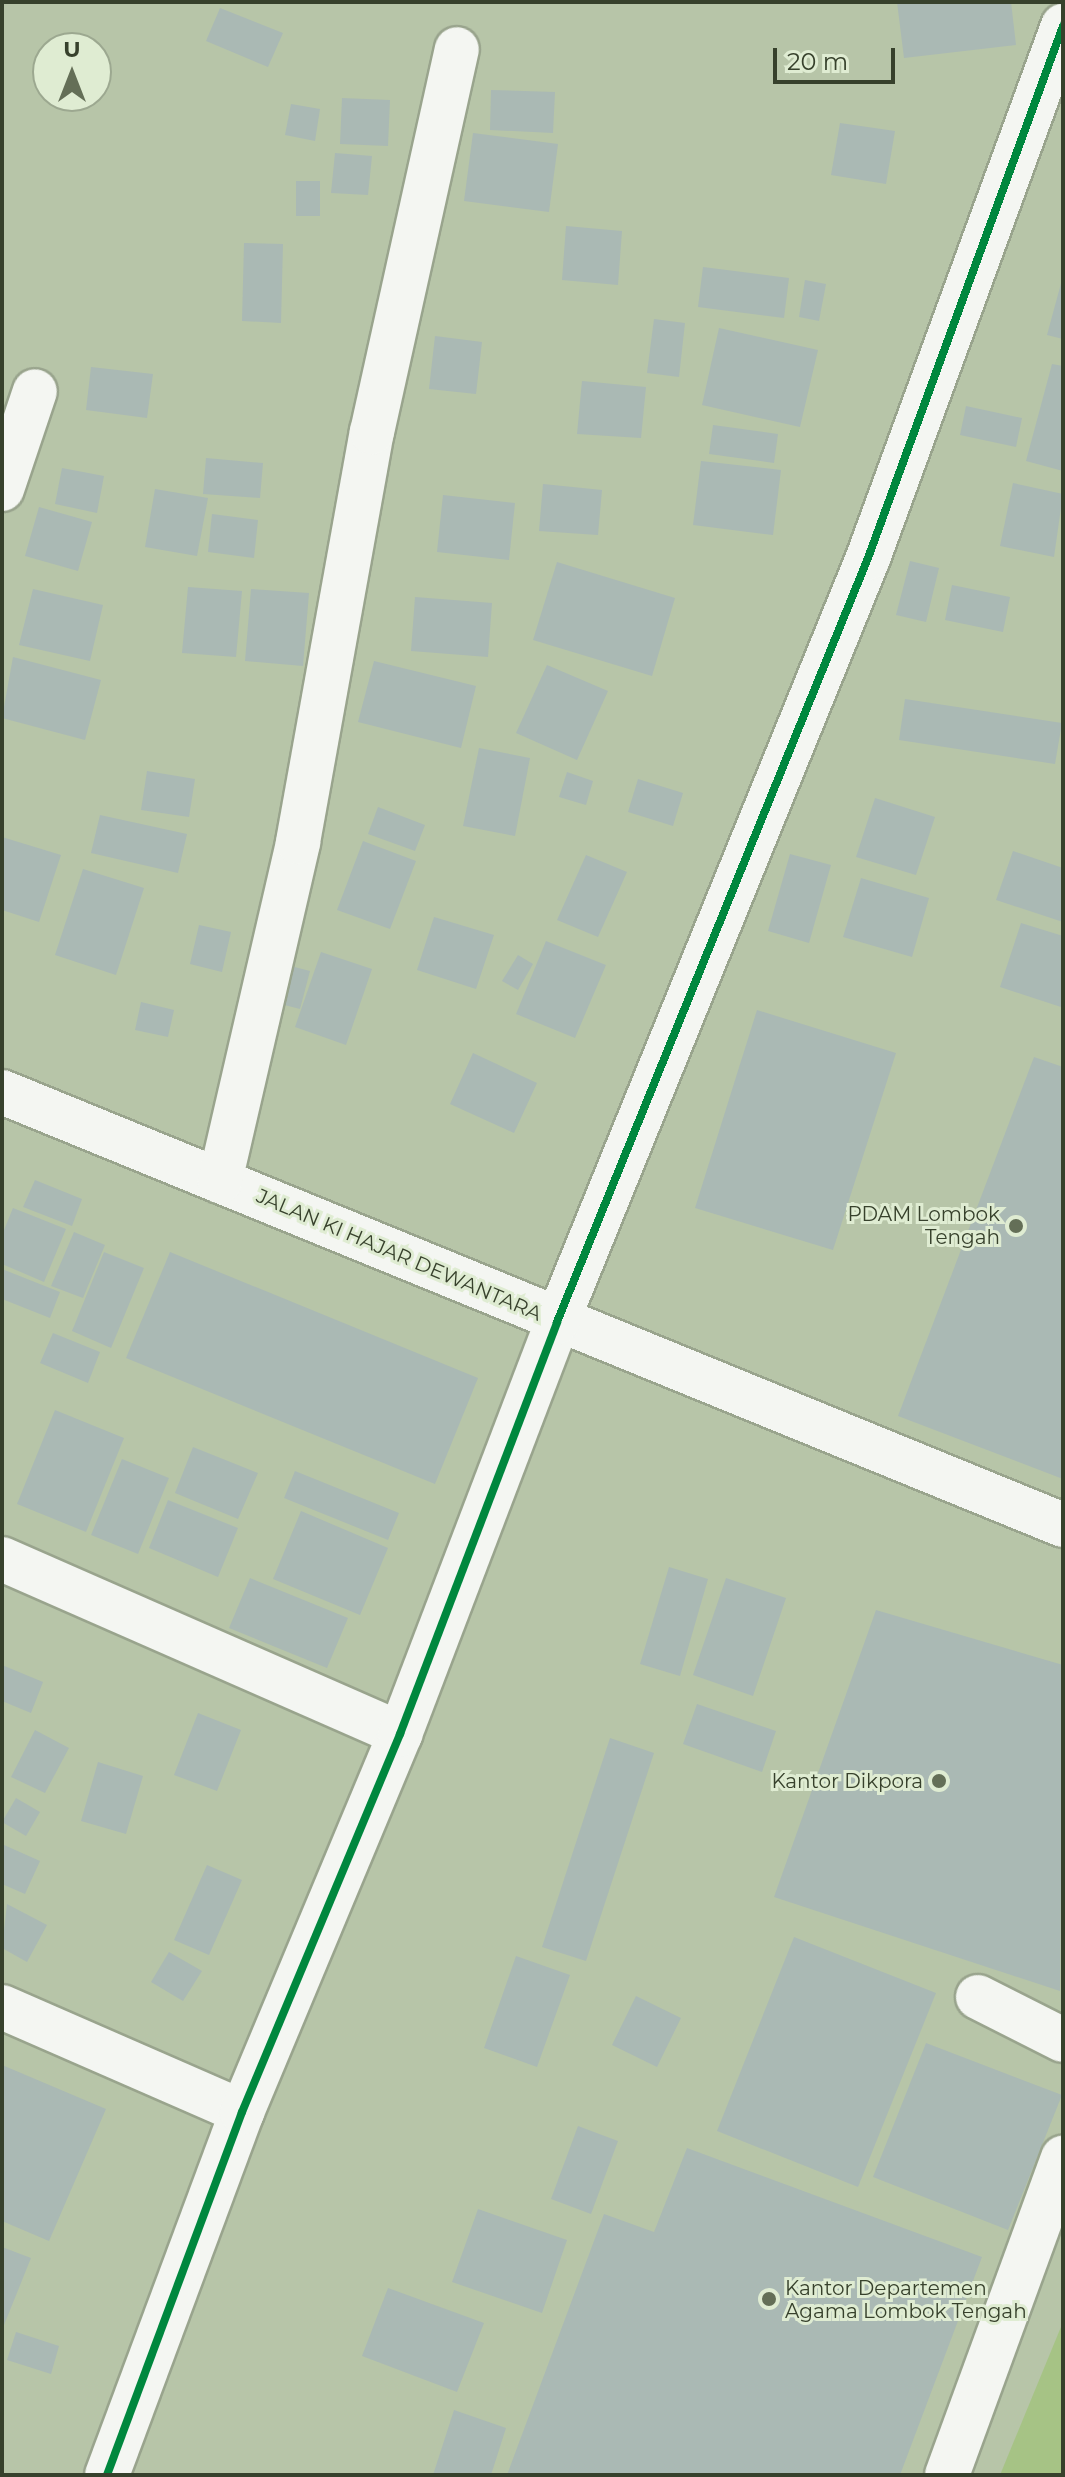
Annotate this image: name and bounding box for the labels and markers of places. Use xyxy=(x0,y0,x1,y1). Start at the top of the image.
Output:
place label: PDAM Lombok Tengah xyxy=(847,1202,1000,1249)
marker: PDAM Lombok Tengah xyxy=(1007,1217,1025,1235)
place label: Kantor Dikpora xyxy=(771,1769,923,1793)
marker: Kantor Dikpora xyxy=(930,1772,948,1790)
place label: Kantor Departemen Agama Lombok Tengah xyxy=(785,2276,1027,2323)
marker: Kantor Departemen Agama Lombok Tengah xyxy=(760,2290,778,2308)

